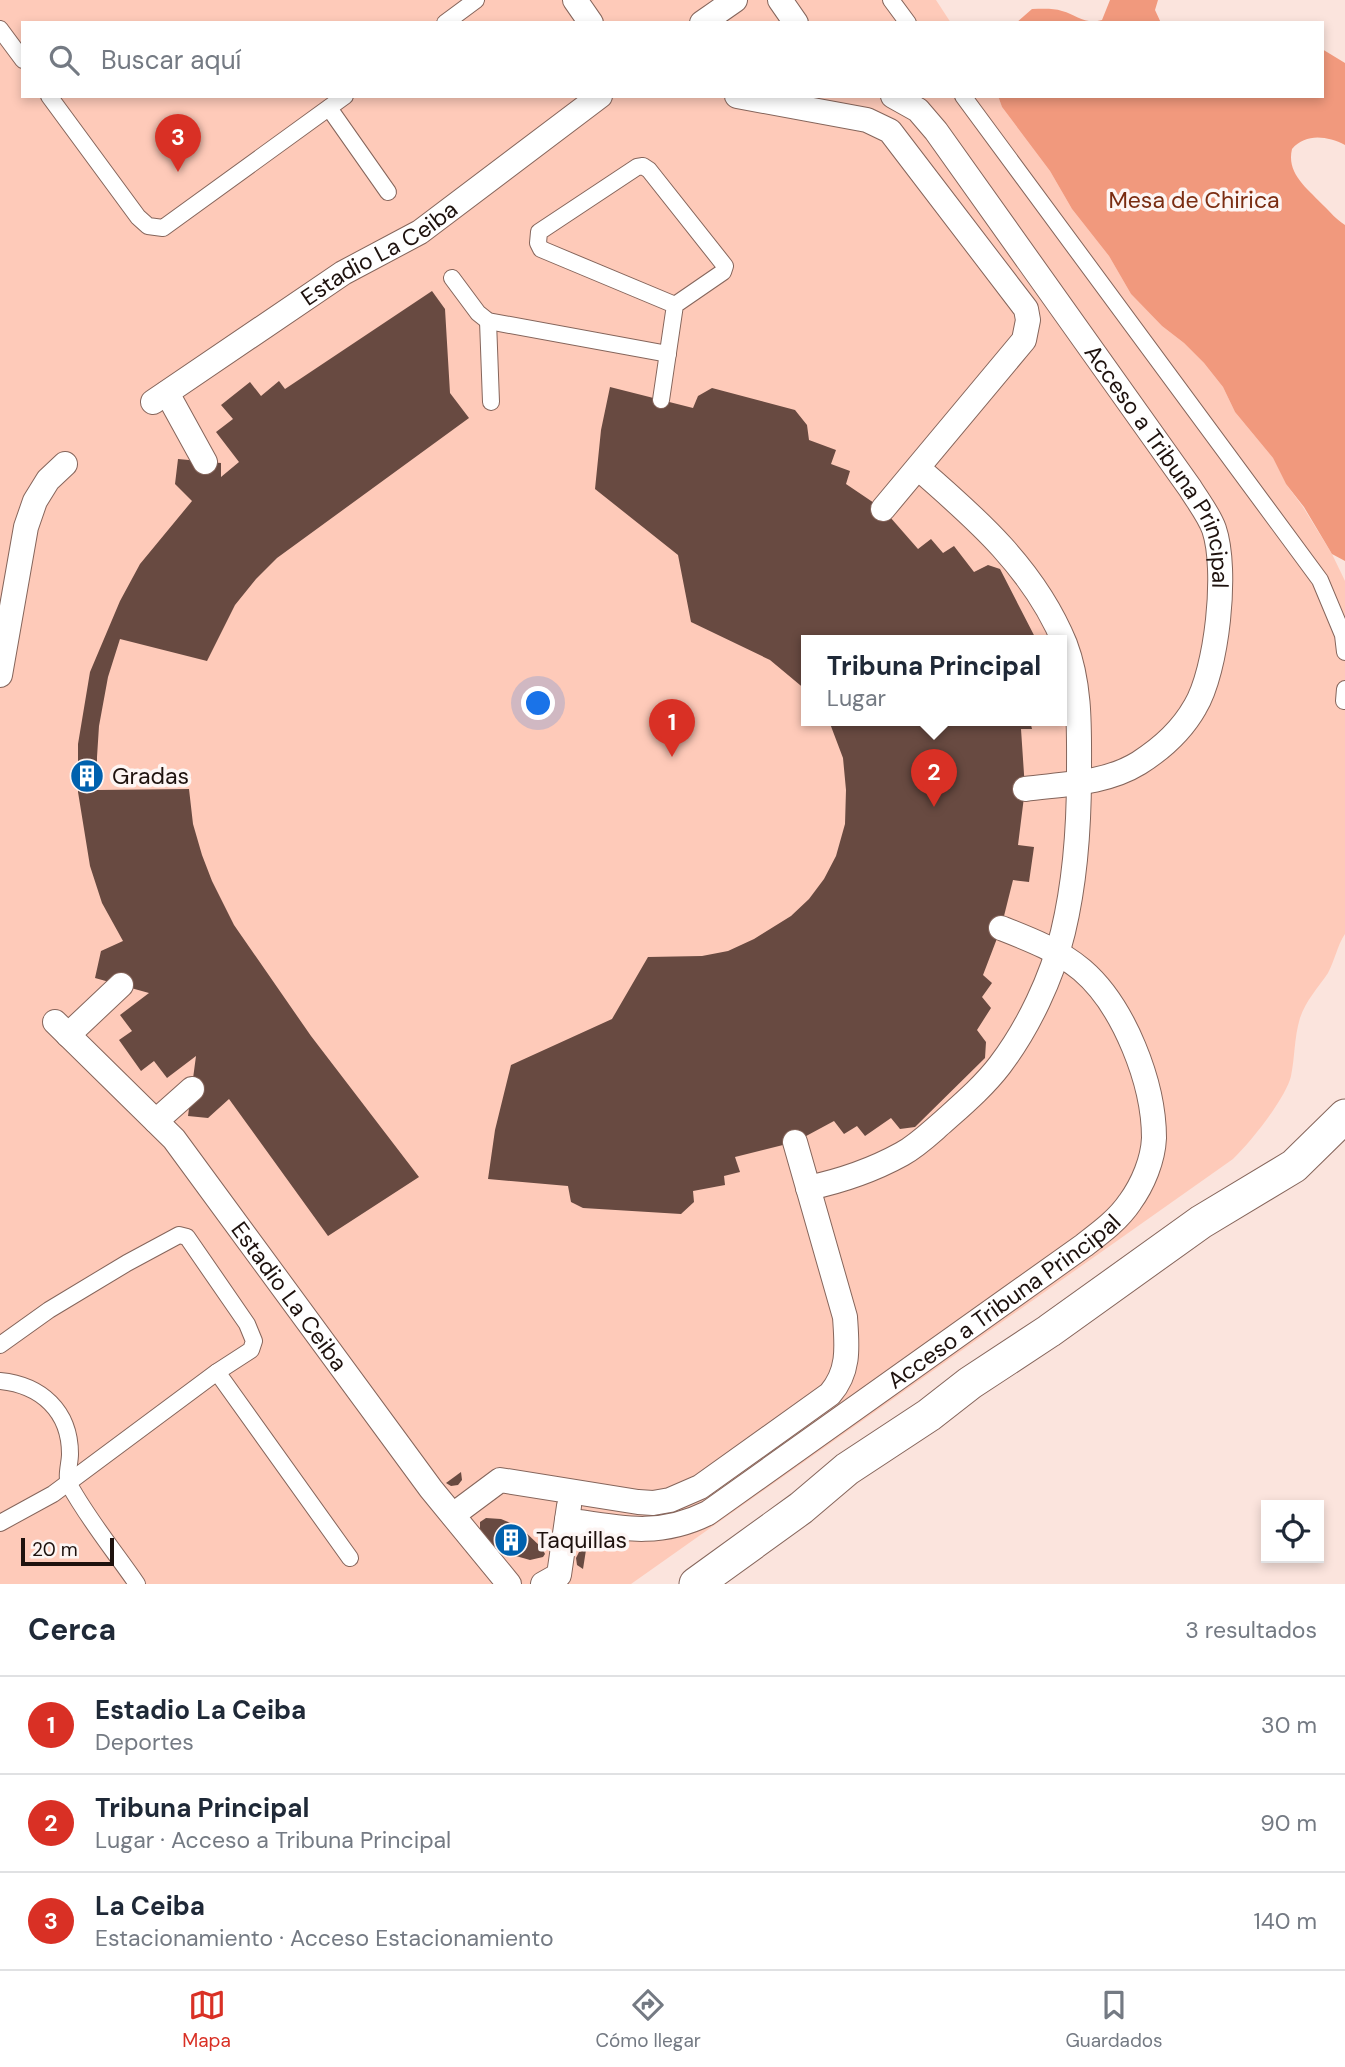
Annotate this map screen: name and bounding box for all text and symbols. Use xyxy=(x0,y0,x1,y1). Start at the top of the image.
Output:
search box xyxy=(21,21,1324,98)
icon: search xyxy=(45,41,83,79)
text: Buscar aquí xyxy=(101,43,241,77)
pin: 3 xyxy=(155,114,201,172)
park label: Mesa de Chirica xyxy=(1108,185,1280,215)
street label: Estadio La Ceiba xyxy=(295,194,463,312)
street label: Acceso a Tribuna Principal xyxy=(1078,339,1235,589)
popup xyxy=(801,635,1067,726)
text: Tribuna Principal xyxy=(827,649,1041,683)
text: Lugar xyxy=(827,683,886,713)
your location xyxy=(521,686,555,720)
pin: 1 xyxy=(649,699,695,757)
pin: 2 xyxy=(911,749,957,807)
building icon: Gradas xyxy=(68,757,106,795)
place label: Gradas xyxy=(112,761,189,791)
street label: Acceso a Tribuna Principal xyxy=(882,1207,1127,1395)
street label: Estadio La Ceiba xyxy=(225,1216,354,1377)
map controls xyxy=(1261,1500,1324,1563)
button: locate xyxy=(1261,1500,1324,1563)
building icon: Taquillas xyxy=(492,1521,530,1559)
place label: Taquillas xyxy=(536,1525,627,1555)
scale bar xyxy=(21,1535,114,1567)
text: 20 m xyxy=(32,1537,78,1562)
text: Cerca xyxy=(28,1610,116,1649)
text: 3 resultados xyxy=(1185,1615,1317,1645)
text: Estadio La Ceiba xyxy=(95,1693,306,1727)
text: 1 xyxy=(47,1710,55,1740)
text: 30 m xyxy=(1261,1710,1317,1740)
text: Deportes xyxy=(95,1727,194,1757)
text: Tribuna Principal xyxy=(95,1791,309,1825)
text: 2 xyxy=(44,1808,58,1838)
text: 90 m xyxy=(1260,1808,1317,1838)
text: Lugar · Acceso a Tribuna Principal xyxy=(95,1825,451,1855)
text: La Ceiba xyxy=(95,1889,205,1923)
text: 3 xyxy=(44,1906,58,1936)
text: 140 m xyxy=(1254,1906,1317,1936)
text: Estacionamiento · Acceso Estacionamiento xyxy=(95,1923,554,1953)
tab: Mapa xyxy=(182,1986,231,2053)
tab: Cómo llegar xyxy=(595,1986,701,2053)
tab: Guardados xyxy=(1065,1986,1163,2053)

